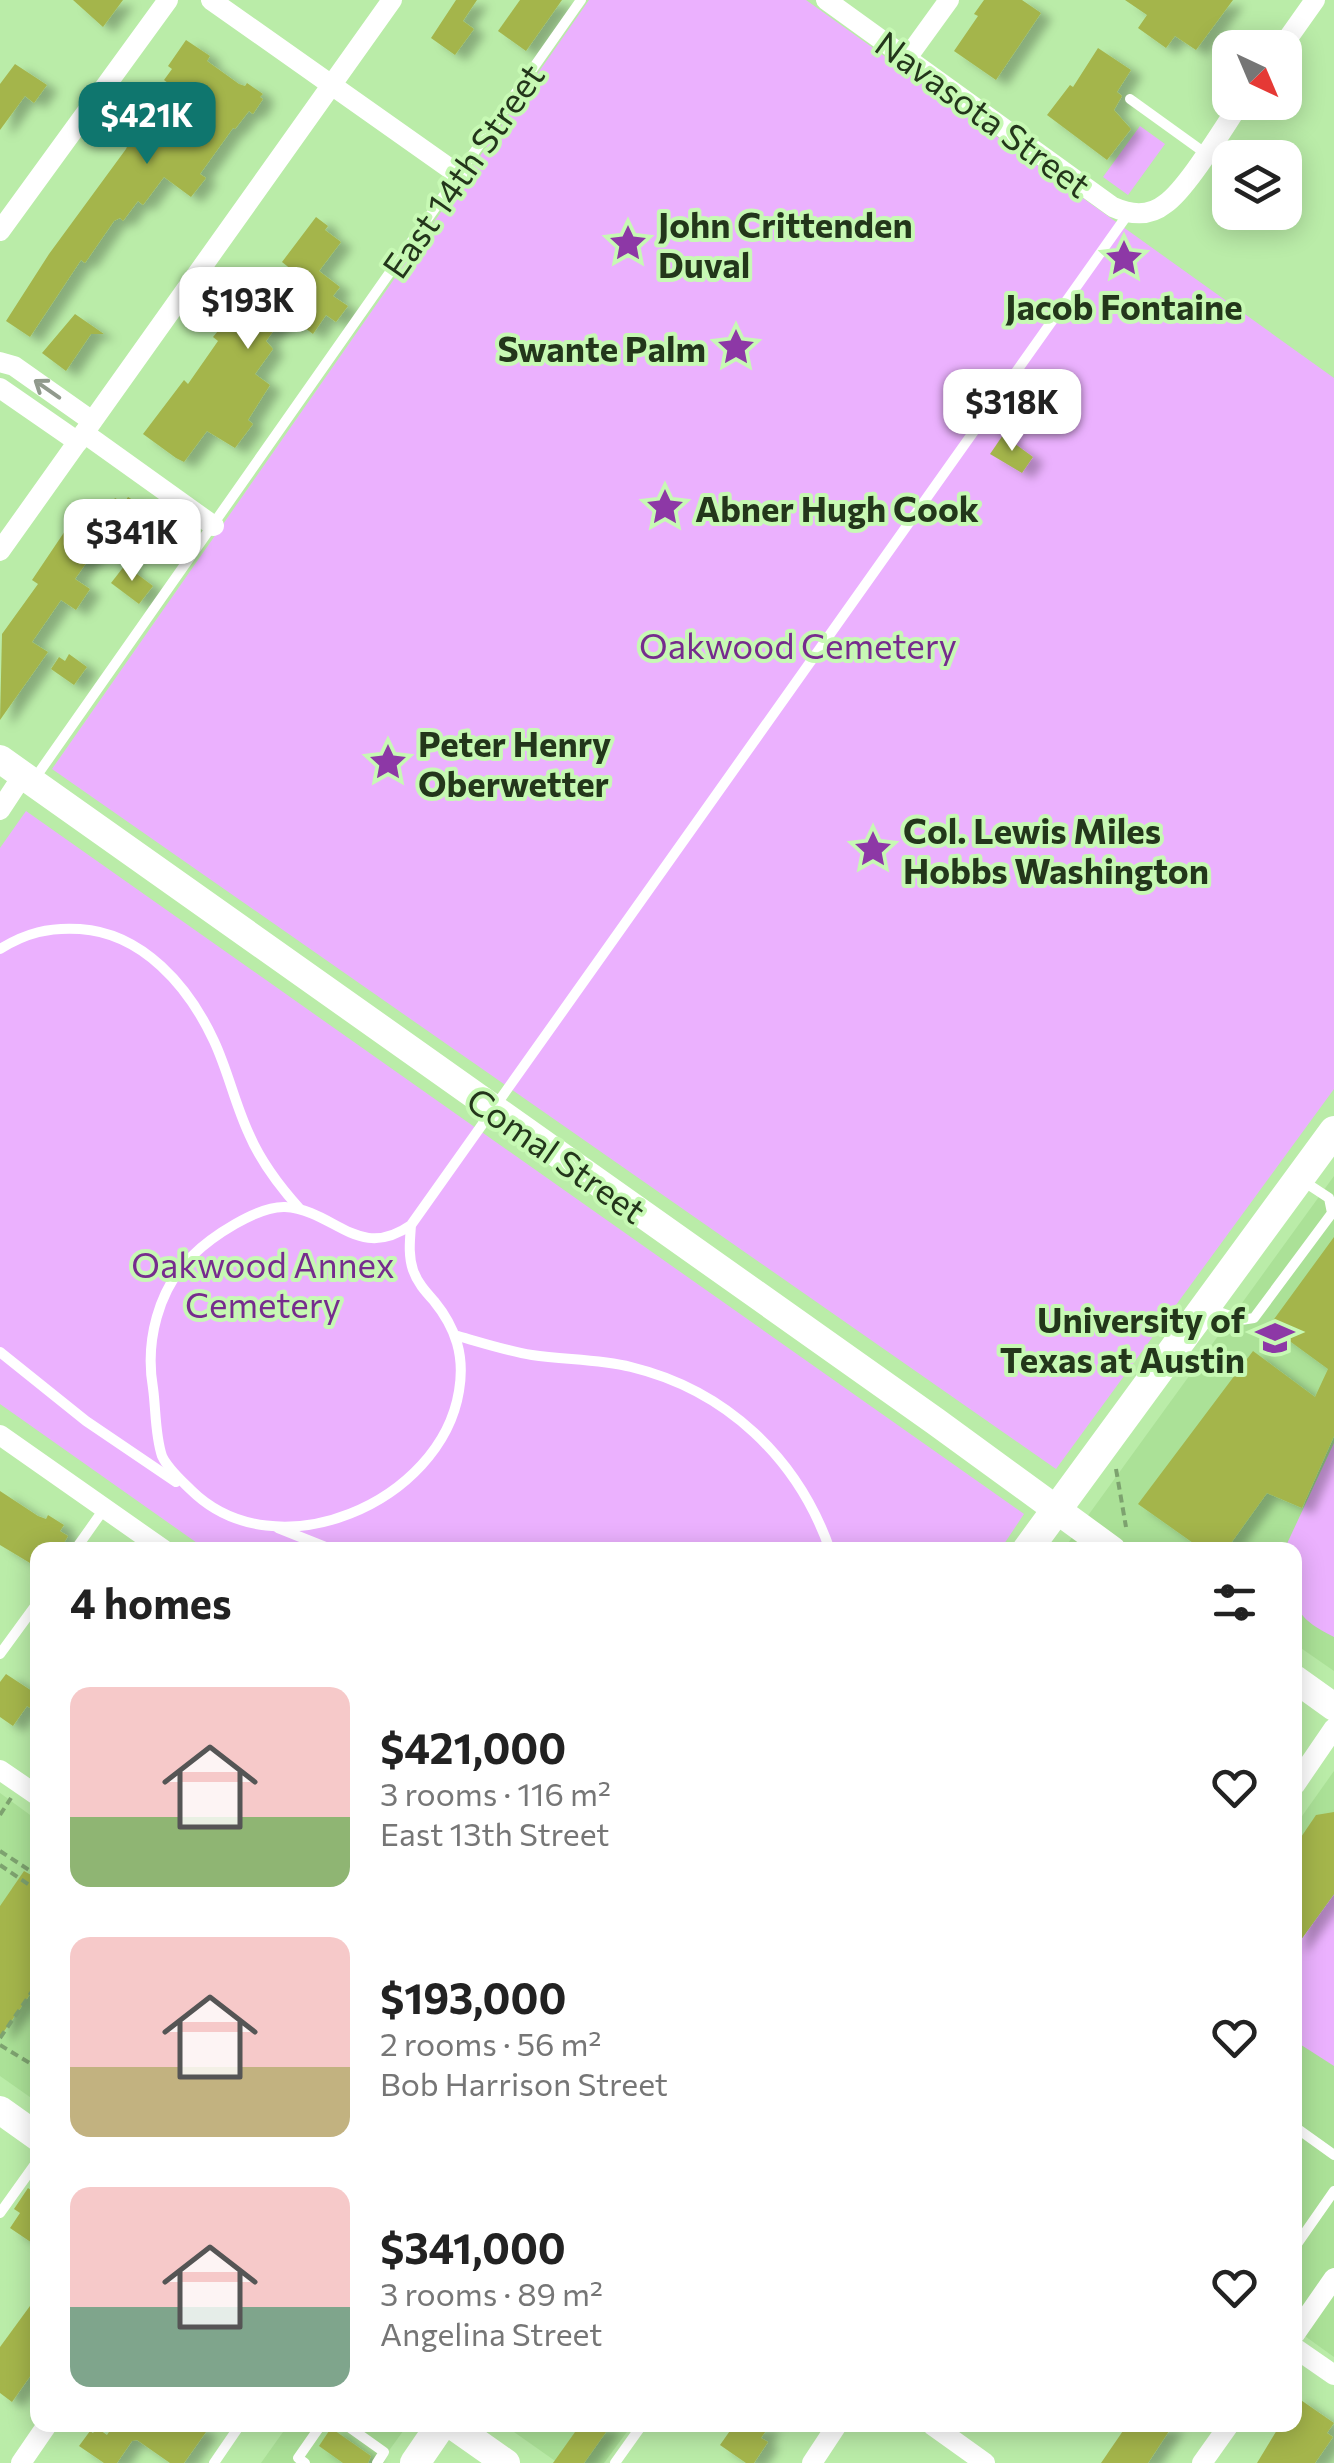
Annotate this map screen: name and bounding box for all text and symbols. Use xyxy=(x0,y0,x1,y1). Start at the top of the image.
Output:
street label: Navasota Street xyxy=(868,21,1100,205)
north arrow xyxy=(1212,30,1302,120)
map controls xyxy=(1212,30,1302,230)
street label: East 14th Street xyxy=(372,54,552,286)
pin: $421K xyxy=(77,82,217,167)
text: $421K xyxy=(101,94,193,134)
button: layers xyxy=(1212,140,1302,230)
place label: John Crittenden Duval xyxy=(658,202,913,285)
place icon: John Crittenden Duval xyxy=(607,222,649,264)
place icon: Jacob Fontaine xyxy=(1103,237,1145,279)
pin: $193K xyxy=(178,267,318,352)
text: $193K xyxy=(201,279,295,319)
place label: Jacob Fontaine xyxy=(1005,284,1243,327)
place label: Swante Palm xyxy=(497,326,706,369)
place icon: Swante Palm xyxy=(715,326,757,368)
pin: $318K xyxy=(942,369,1082,454)
one-way arrow xyxy=(34,379,62,400)
text: $318K xyxy=(965,381,1059,421)
place icon: Abner Hugh Cook xyxy=(644,486,686,528)
place label: Abner Hugh Cook xyxy=(695,486,979,529)
pin: $341K xyxy=(62,499,202,584)
text: $341K xyxy=(86,511,178,551)
park label: Oakwood Cemetery xyxy=(639,623,957,666)
place label: Peter Henry Oberwetter xyxy=(418,721,611,804)
place icon: Peter Henry Oberwetter xyxy=(367,741,409,783)
place label: Col. Lewis Miles Hobbs Washington xyxy=(903,808,1209,891)
place icon: Col. Lewis Miles Hobbs Washington xyxy=(852,828,894,870)
street label: Comal Street xyxy=(459,1077,655,1231)
park label: Oakwood Annex Cemetery xyxy=(131,1242,395,1325)
place label: University of Texas at Austin xyxy=(1000,1297,1246,1380)
school or university icon: University of Texas at Austin xyxy=(1254,1317,1296,1359)
icon: filters xyxy=(1207,1575,1262,1630)
text: 4 homes xyxy=(70,1576,232,1628)
text: $421,000 xyxy=(380,1721,566,1773)
icon: home xyxy=(150,1727,270,1847)
icon: heart xyxy=(1207,1760,1262,1815)
text: 3 rooms · 116 m² xyxy=(380,1773,611,1813)
text: East 13th Street xyxy=(380,1813,609,1853)
text: $193,000 xyxy=(380,1971,566,2023)
icon: home xyxy=(150,1977,270,2097)
icon: heart xyxy=(1207,2010,1262,2065)
text: 2 rooms · 56 m² xyxy=(380,2023,601,2063)
text: Bob Harrison Street xyxy=(380,2063,668,2103)
text: $341,000 xyxy=(380,2221,566,2273)
icon: home xyxy=(150,2227,270,2347)
icon: heart xyxy=(1207,2260,1262,2315)
text: 3 rooms · 89 m² xyxy=(380,2273,603,2313)
text: Angelina Street xyxy=(380,2313,602,2353)

